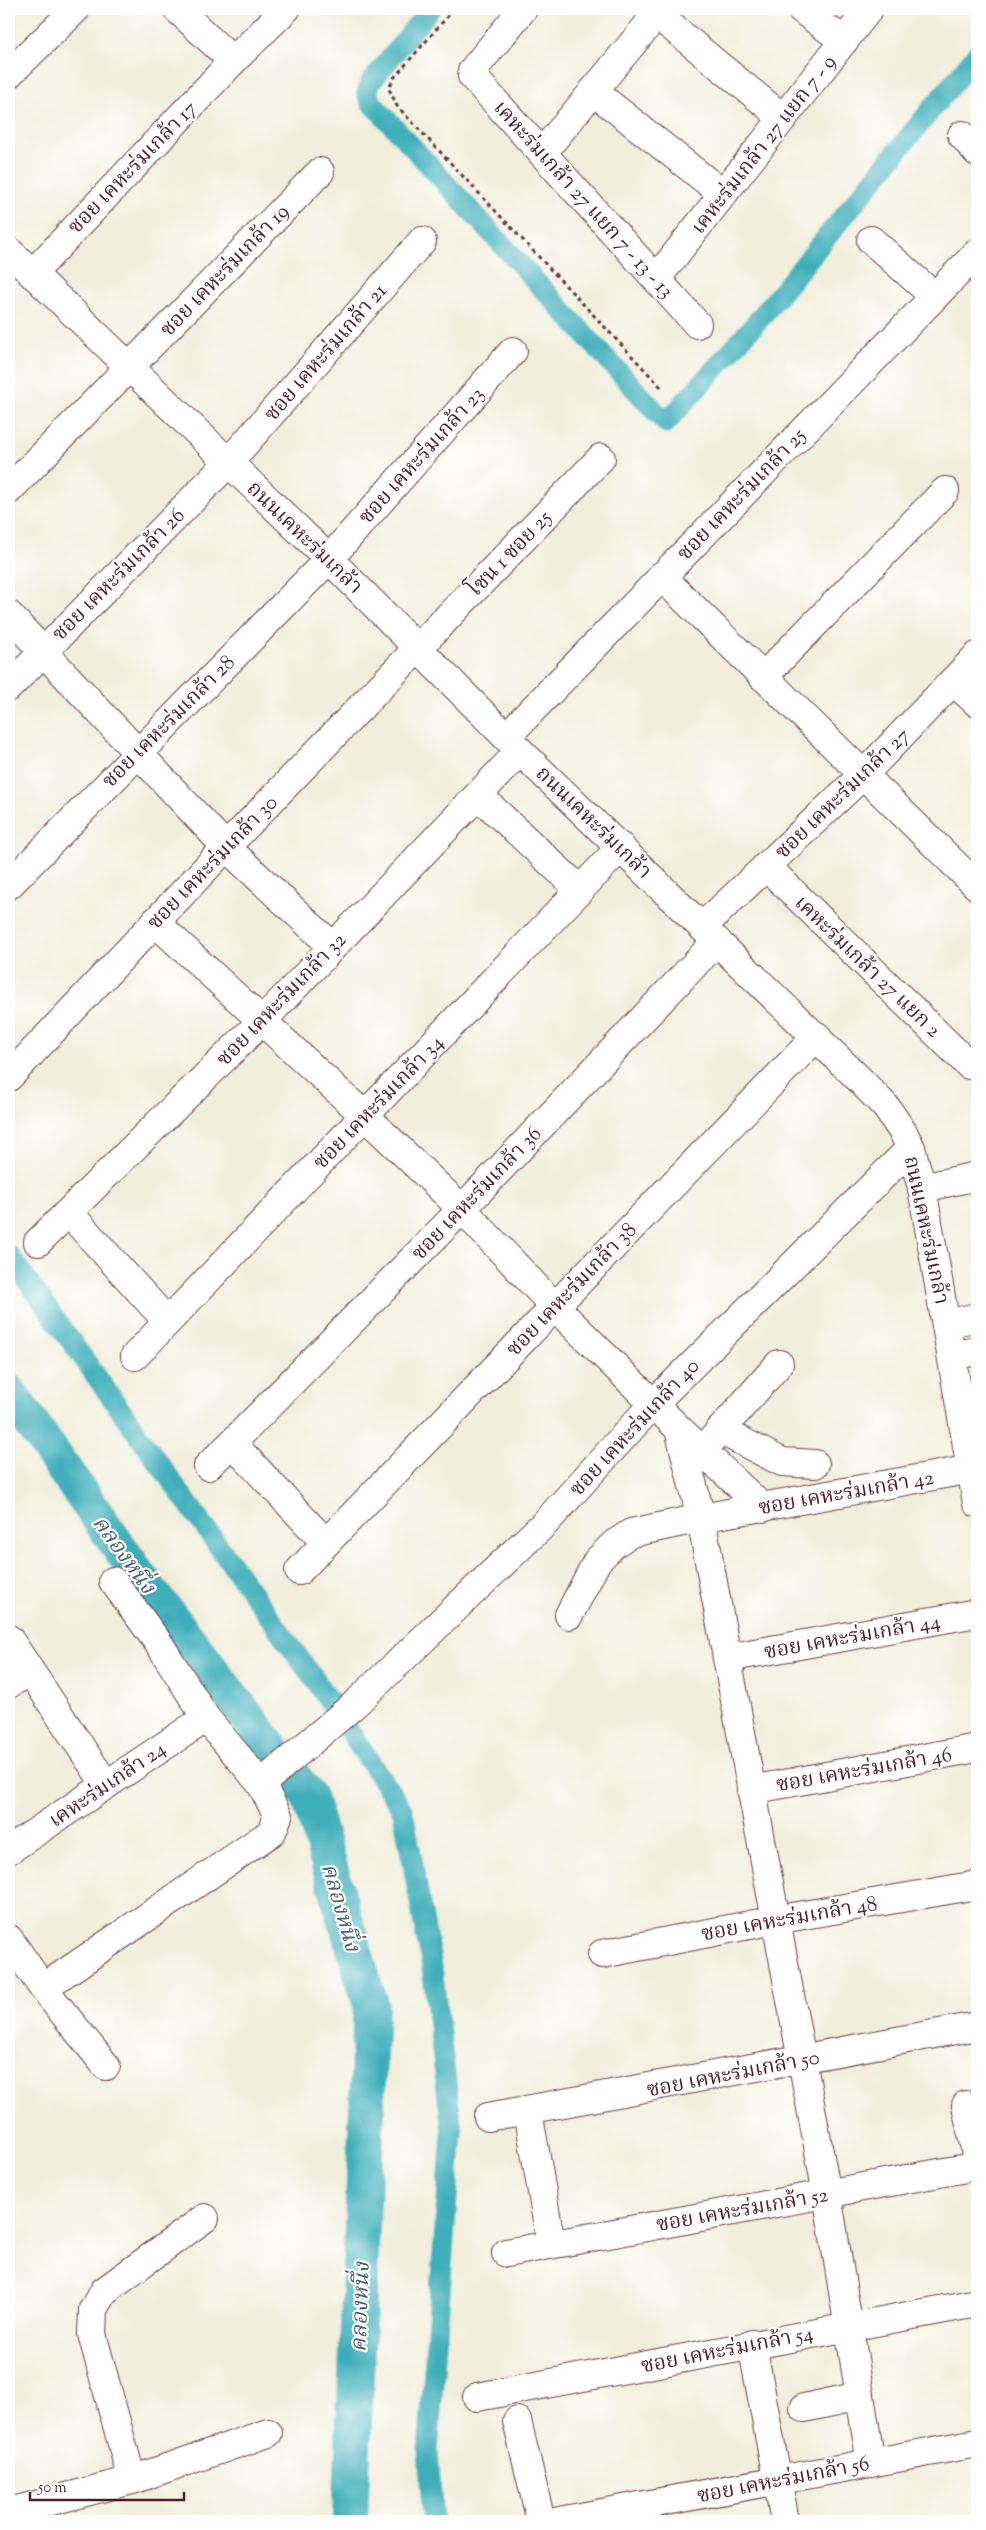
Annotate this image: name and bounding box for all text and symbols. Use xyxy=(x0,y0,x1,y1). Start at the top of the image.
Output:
street label: เคหะร่มเกล้า 27 แยก 7 - 9 xyxy=(685,49,844,241)
street label: ซอย เคหะร่มเกล้า 17 xyxy=(62,95,205,242)
street label: เคหะร่มเกล้า 27 แยก 7 - 13 - 13 xyxy=(485,95,680,306)
street label: ซอย เคหะร่มเกล้า 19 xyxy=(154,198,297,345)
street label: ซอย เคหะร่มเกล้า 21 xyxy=(258,278,395,429)
street label: ซอย เคหะร่มเกล้า 23 xyxy=(353,381,492,532)
street label: ซอย เคหะร่มเกล้า 25 xyxy=(671,422,814,568)
street label: ถนนเคหะร่มเกล้า xyxy=(239,475,368,602)
street label: ซอย เคหะร่มเกล้า 26 xyxy=(46,502,193,649)
street label: โซน 1 ซอย 25 xyxy=(459,503,559,605)
street label: ซอย เคหะร่มเกล้า 28 xyxy=(96,649,243,796)
street label: ซอย เคหะร่มเกล้า 27 xyxy=(769,722,918,867)
street label: ถนนเคหะร่มเกล้า xyxy=(528,760,657,887)
street label: ซอย เคหะร่มเกล้า 30 xyxy=(141,789,286,937)
street label: เคหะร่มเกล้า 27 แยก 2 xyxy=(787,889,947,1046)
street label: ซอย เคหะร่มเกล้า 32 xyxy=(211,927,354,1074)
street label: ซอย เคหะร่มเกล้า 34 xyxy=(307,1030,451,1177)
street label: ซอย เคหะร่มเกล้า 36 xyxy=(406,1121,549,1268)
street label: ถนนเคหะร่มเกล้า xyxy=(895,1153,955,1308)
street label: ซอย เคหะร่มเกล้า 38 xyxy=(500,1217,644,1364)
street label: ซอย เคหะร่มเกล้า 40 xyxy=(564,1353,707,1504)
street label: ซอย เคหะร่มเกล้า 42 xyxy=(756,1464,937,1524)
water label: คลองหนึ่ง xyxy=(83,1508,165,1602)
street label: ซอย เคหะร่มเกล้า 44 xyxy=(762,1608,943,1668)
street label: เคหะร่มเกล้า 24 xyxy=(43,1735,173,1836)
street label: ซอย เคหะร่มเกล้า 46 xyxy=(774,1741,955,1801)
water label: คลองหนึ่ง xyxy=(311,1859,370,1957)
street label: ซอย เคหะร่มเกล้า 48 xyxy=(699,1890,880,1950)
street label: ซอย เคหะร่มเกล้า 50 xyxy=(644,2043,822,2106)
street label: ซอย เคหะร่มเกล้า 52 xyxy=(654,2181,831,2241)
water label: คลองหนึ่ง xyxy=(341,2260,380,2353)
street label: ซอย เคหะร่มเกล้า 54 xyxy=(639,2320,816,2382)
street label: ซอย เคหะร่มเกล้า 56 xyxy=(695,2450,872,2512)
scale bar xyxy=(30,2470,184,2502)
text: 50 m xyxy=(37,2478,67,2499)

